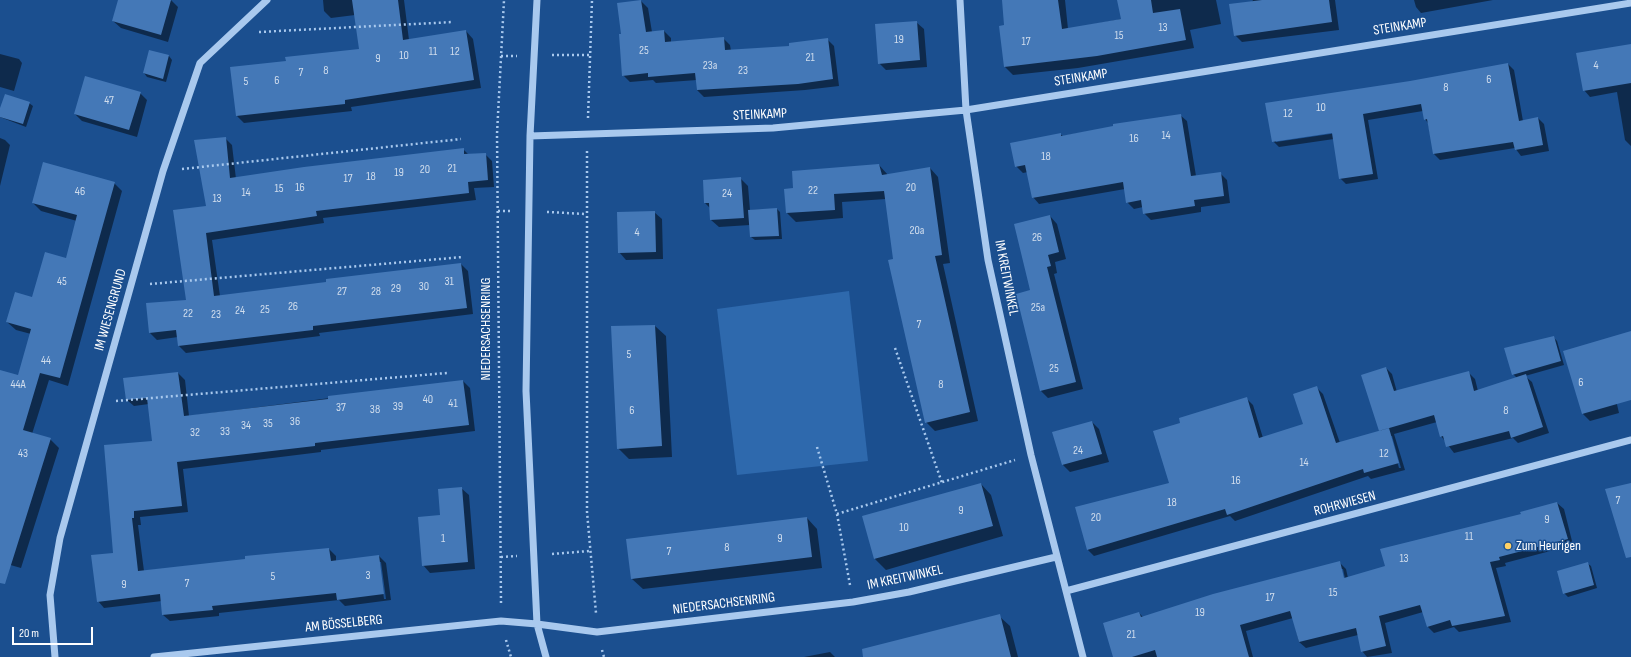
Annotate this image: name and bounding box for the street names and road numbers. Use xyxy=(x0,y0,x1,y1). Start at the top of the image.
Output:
street label: STEINKAMP xyxy=(1372,14,1428,40)
street label: STEINKAMP xyxy=(1053,65,1109,91)
street label: STEINKAMP xyxy=(733,105,787,125)
street label: IM KREITWINKEL xyxy=(990,239,1022,317)
street label: IM WIESENGRUND xyxy=(91,267,131,353)
street label: NIEDERSACHSENRING xyxy=(478,278,494,380)
street label: ROHRWIESEN xyxy=(1312,488,1378,520)
street label: IM KREITWINKEL xyxy=(866,562,944,594)
street label: NIEDERSACHSENRING xyxy=(672,589,776,619)
street label: AM BÖSSELBERG xyxy=(304,612,384,636)

